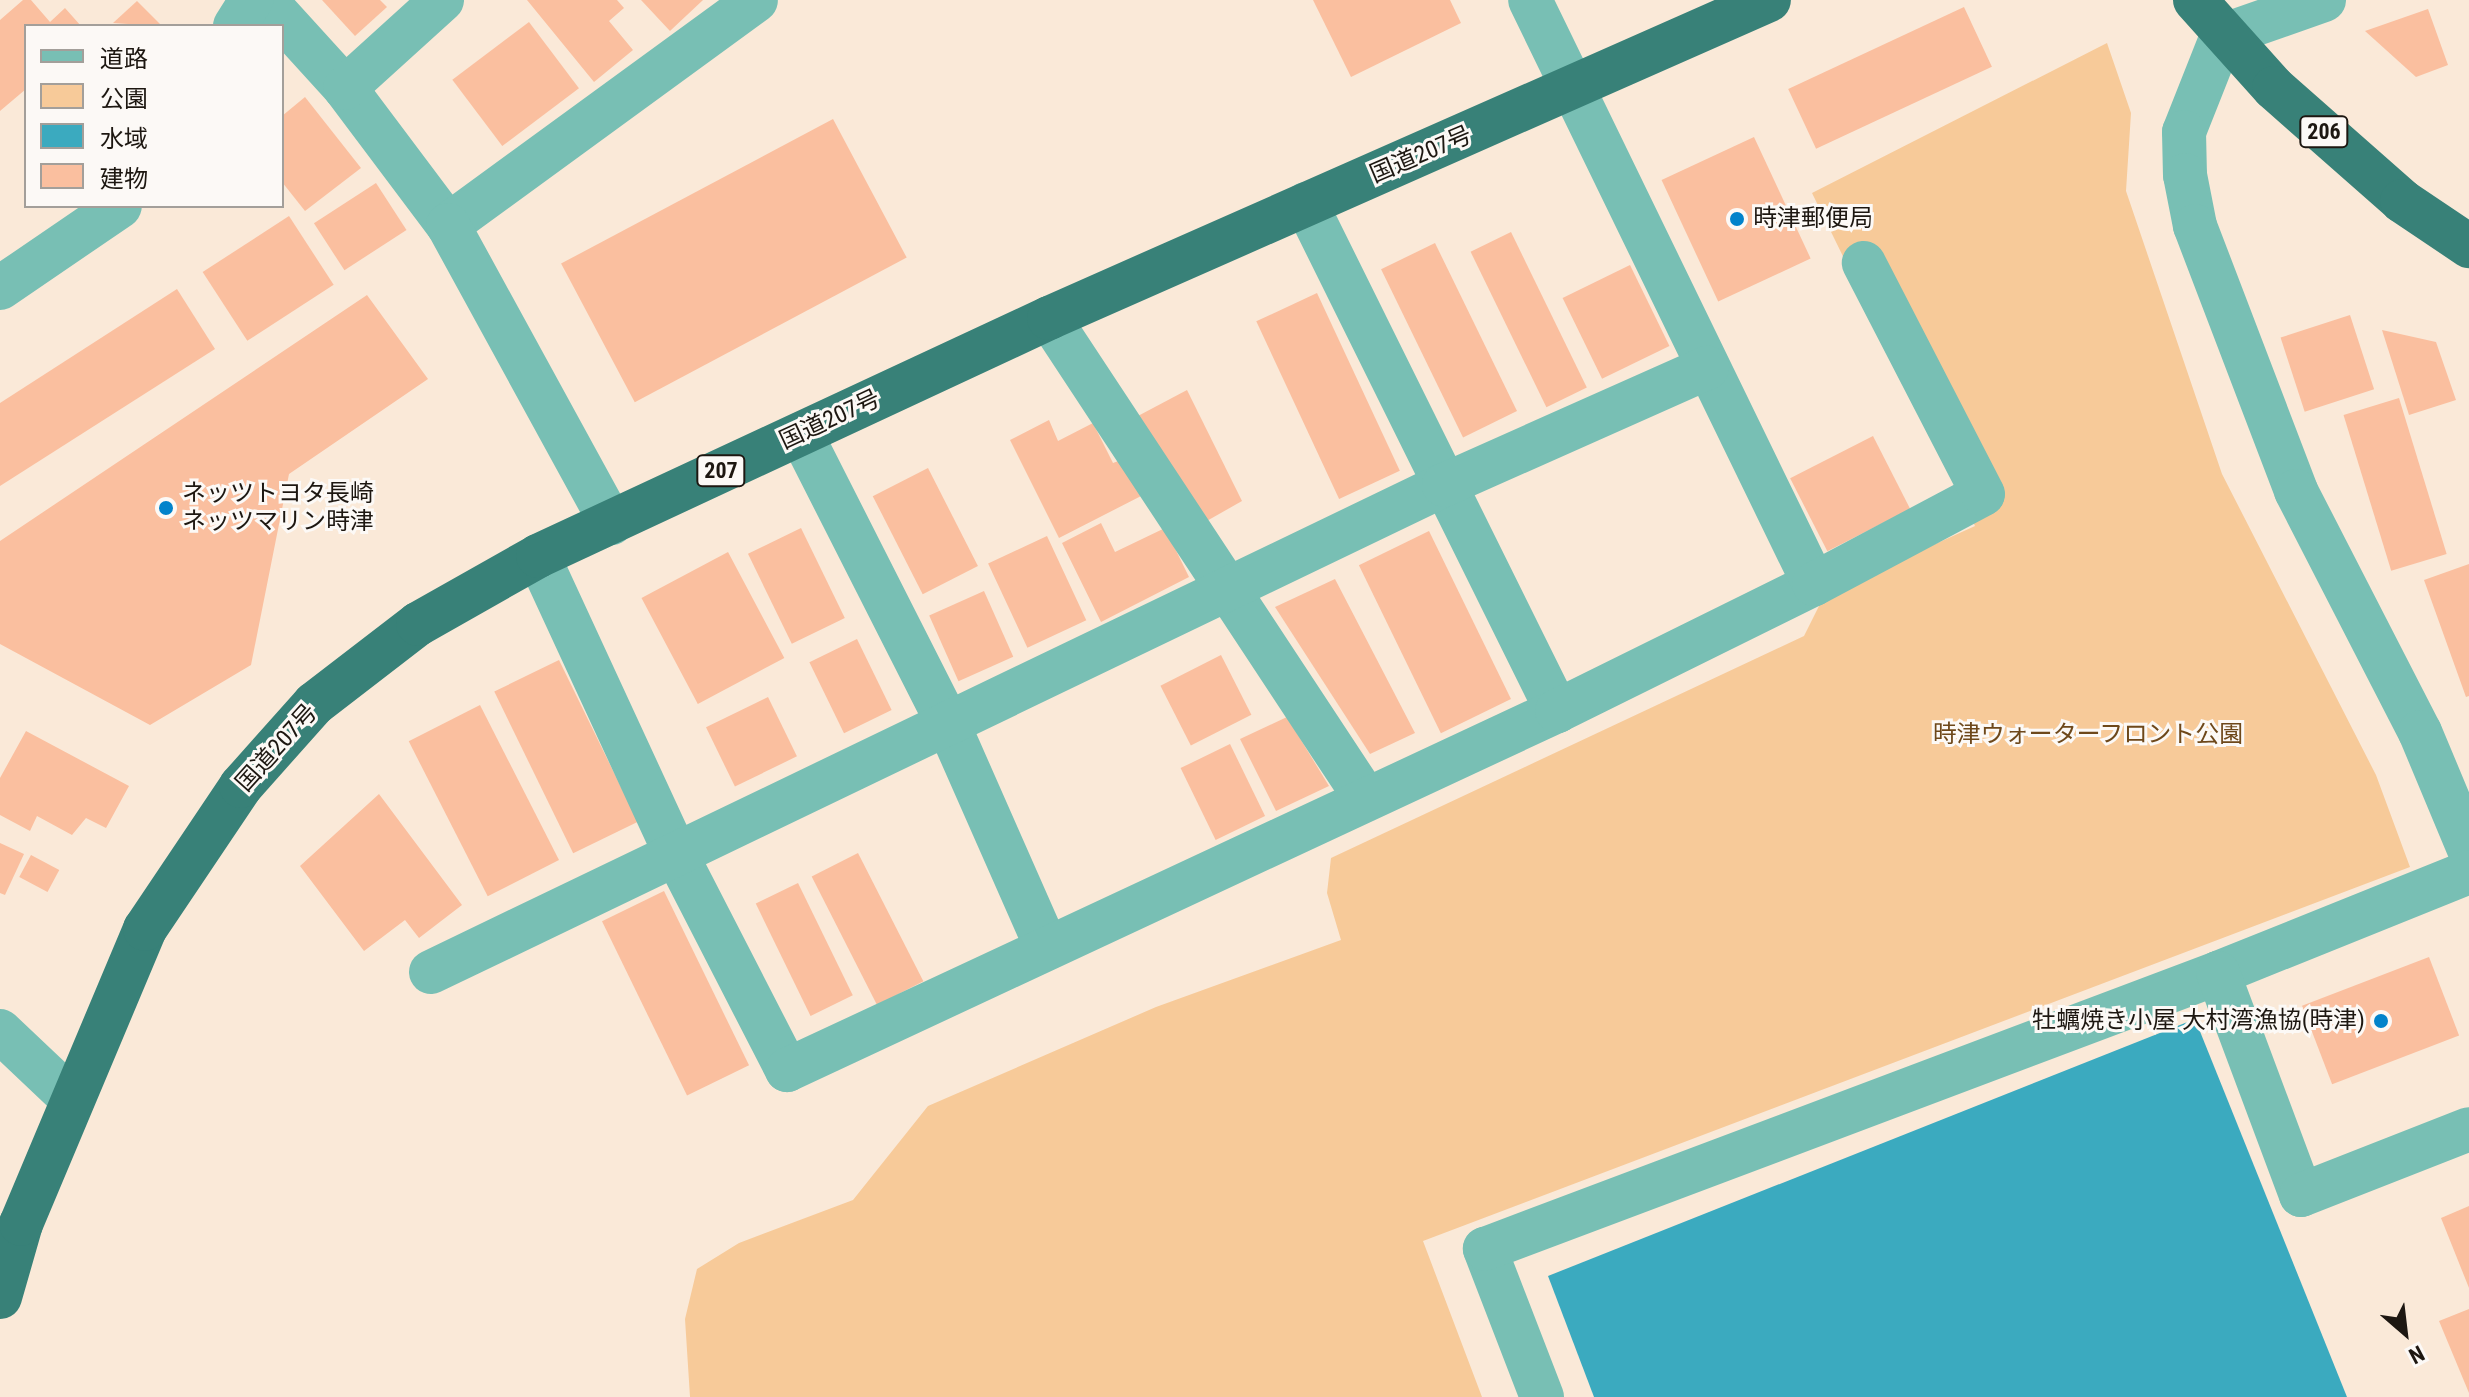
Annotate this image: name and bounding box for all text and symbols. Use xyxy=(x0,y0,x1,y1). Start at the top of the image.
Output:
legend xyxy=(24,24,284,208)
text: 道路 xyxy=(100,45,148,73)
text: 公園 xyxy=(100,85,148,113)
road number: 206 xyxy=(2298,114,2350,150)
street label: 国道207号 xyxy=(1366,121,1476,189)
text: 水域 xyxy=(100,125,148,153)
text: 建物 xyxy=(100,165,148,193)
place label: 時津郵便局 xyxy=(1753,205,1873,233)
marker: 時津郵便局 xyxy=(1728,210,1746,228)
street label: 国道207号 xyxy=(775,384,885,456)
road number: 207 xyxy=(695,453,747,489)
place label: ネッツトヨタ長崎 ネッツマリン時津 xyxy=(182,480,374,536)
marker: ネッツトヨタ長崎 ネッツマリン時津 xyxy=(157,499,175,517)
street label: 国道207号 xyxy=(230,698,324,798)
park label: 時津ウォーターフロント公園 xyxy=(1932,721,2244,749)
place label: 牡蠣焼き小屋 大村湾漁協(時津) xyxy=(2032,1007,2365,1035)
marker: 牡蠣焼き小屋 大村湾漁協(時津) xyxy=(2372,1012,2390,1030)
north arrow xyxy=(2365,1293,2445,1373)
text: N xyxy=(2405,1340,2428,1369)

